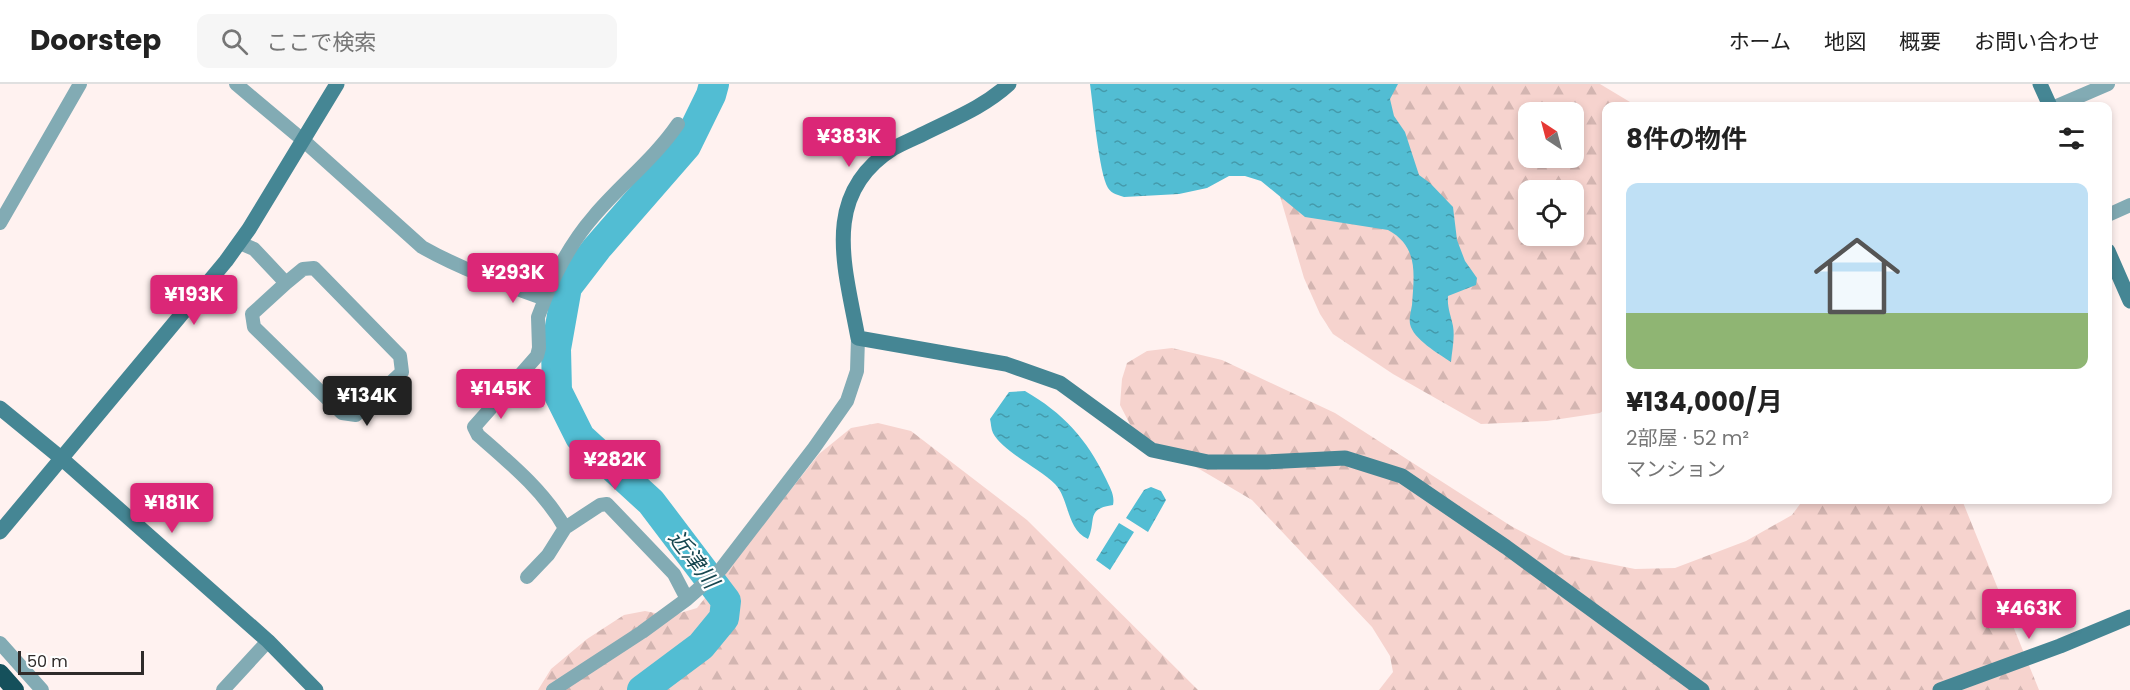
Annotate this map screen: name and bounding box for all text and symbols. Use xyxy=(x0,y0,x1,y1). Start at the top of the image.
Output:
search box xyxy=(197,14,617,68)
text: Doorstep xyxy=(30,21,161,60)
icon: search xyxy=(218,25,251,58)
text: ここで検索 xyxy=(266,27,376,58)
text: ホーム xyxy=(1729,27,1791,56)
text: 地図 xyxy=(1824,27,1866,56)
text: 概要 xyxy=(1899,27,1941,56)
text: お問い合わせ xyxy=(1974,27,2100,56)
north arrow xyxy=(1518,102,1584,168)
map controls xyxy=(1518,102,1584,246)
pin: ¥383K xyxy=(807,117,891,168)
text: 8件の物件 xyxy=(1626,121,1747,157)
text: ¥383K xyxy=(817,122,881,150)
icon: filters xyxy=(2055,122,2088,155)
button: locate xyxy=(1518,180,1584,246)
icon: home xyxy=(1803,222,1911,330)
pin: ¥293K xyxy=(471,253,555,304)
text: ¥293K xyxy=(481,258,545,286)
pin: ¥193K xyxy=(152,275,236,326)
text: ¥193K xyxy=(164,280,224,308)
pin: ¥145K xyxy=(459,369,543,420)
text: ¥145K xyxy=(470,374,532,402)
pin: ¥134K xyxy=(325,376,409,427)
text: ¥134K xyxy=(337,381,397,409)
text: ¥134,000/月 xyxy=(1626,384,1783,420)
text: 2部屋 · 52 m² xyxy=(1626,424,1749,452)
pin: ¥282K xyxy=(573,440,657,491)
text: ¥282K xyxy=(583,445,647,473)
text: マンション xyxy=(1626,455,1726,483)
pin: ¥181K xyxy=(130,483,214,534)
text: ¥181K xyxy=(144,488,200,516)
water label: 近津川 xyxy=(661,524,727,597)
pin: ¥463K xyxy=(1987,589,2071,640)
text: ¥463K xyxy=(1996,594,2062,622)
scale bar xyxy=(18,648,144,676)
text: 50 m xyxy=(27,650,68,673)

